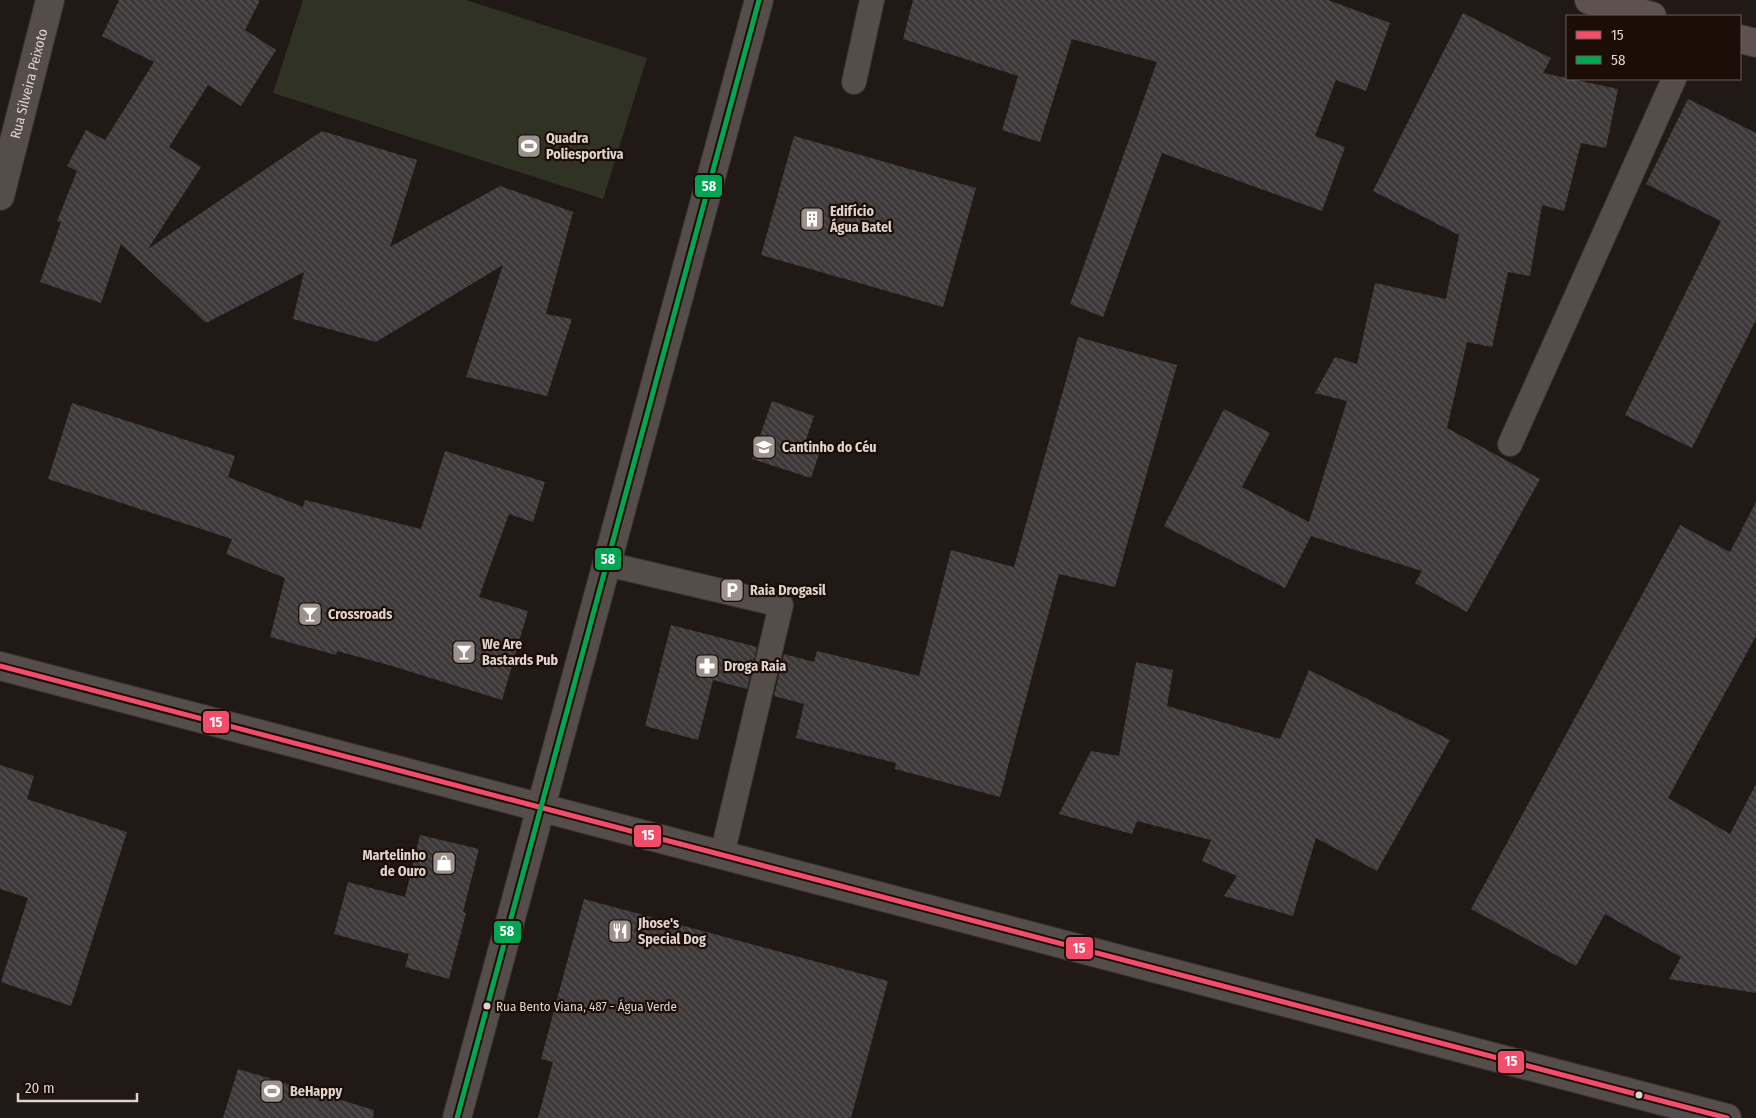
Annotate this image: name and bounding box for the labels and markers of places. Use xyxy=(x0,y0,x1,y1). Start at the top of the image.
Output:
place label: Quadra Poliesportiva xyxy=(546,130,623,163)
sports icon: Quadra Poliesportiva xyxy=(516,133,542,159)
place label: Edifício Água Batel xyxy=(829,203,892,236)
building icon: Edifício Água Batel xyxy=(799,206,825,232)
school or university icon: Cantinho do Céu xyxy=(751,434,777,460)
place label: Cantinho do Céu xyxy=(782,439,877,456)
parking icon: Raia Drogasil xyxy=(719,577,745,603)
place label: Raia Drogasil xyxy=(750,582,826,599)
bar icon: Crossroads xyxy=(297,601,323,627)
place label: Crossroads xyxy=(328,606,392,623)
place label: We Are Bastards Pub xyxy=(482,636,559,669)
bar icon: We Are Bastards Pub xyxy=(451,639,477,665)
pharmacy icon: Droga Raia xyxy=(694,653,720,679)
place label: Droga Raia xyxy=(724,658,786,675)
place label: Martelinho de Ouro xyxy=(362,847,427,880)
shop icon: Martelinho de Ouro xyxy=(431,850,457,876)
place label: Jhose's Special Dog xyxy=(637,915,706,948)
restaurant icon: Jhose's Special Dog xyxy=(607,918,633,944)
place label: Rua Bento Viana, 487 - Água Verde xyxy=(496,999,677,1014)
marker: Rua Bento Viana, 487 - Água Verde xyxy=(482,1001,492,1011)
sports icon: BeHappy xyxy=(259,1078,285,1104)
place label: BeHappy xyxy=(290,1083,342,1100)
unlabelled marker xyxy=(1634,1090,1644,1100)

